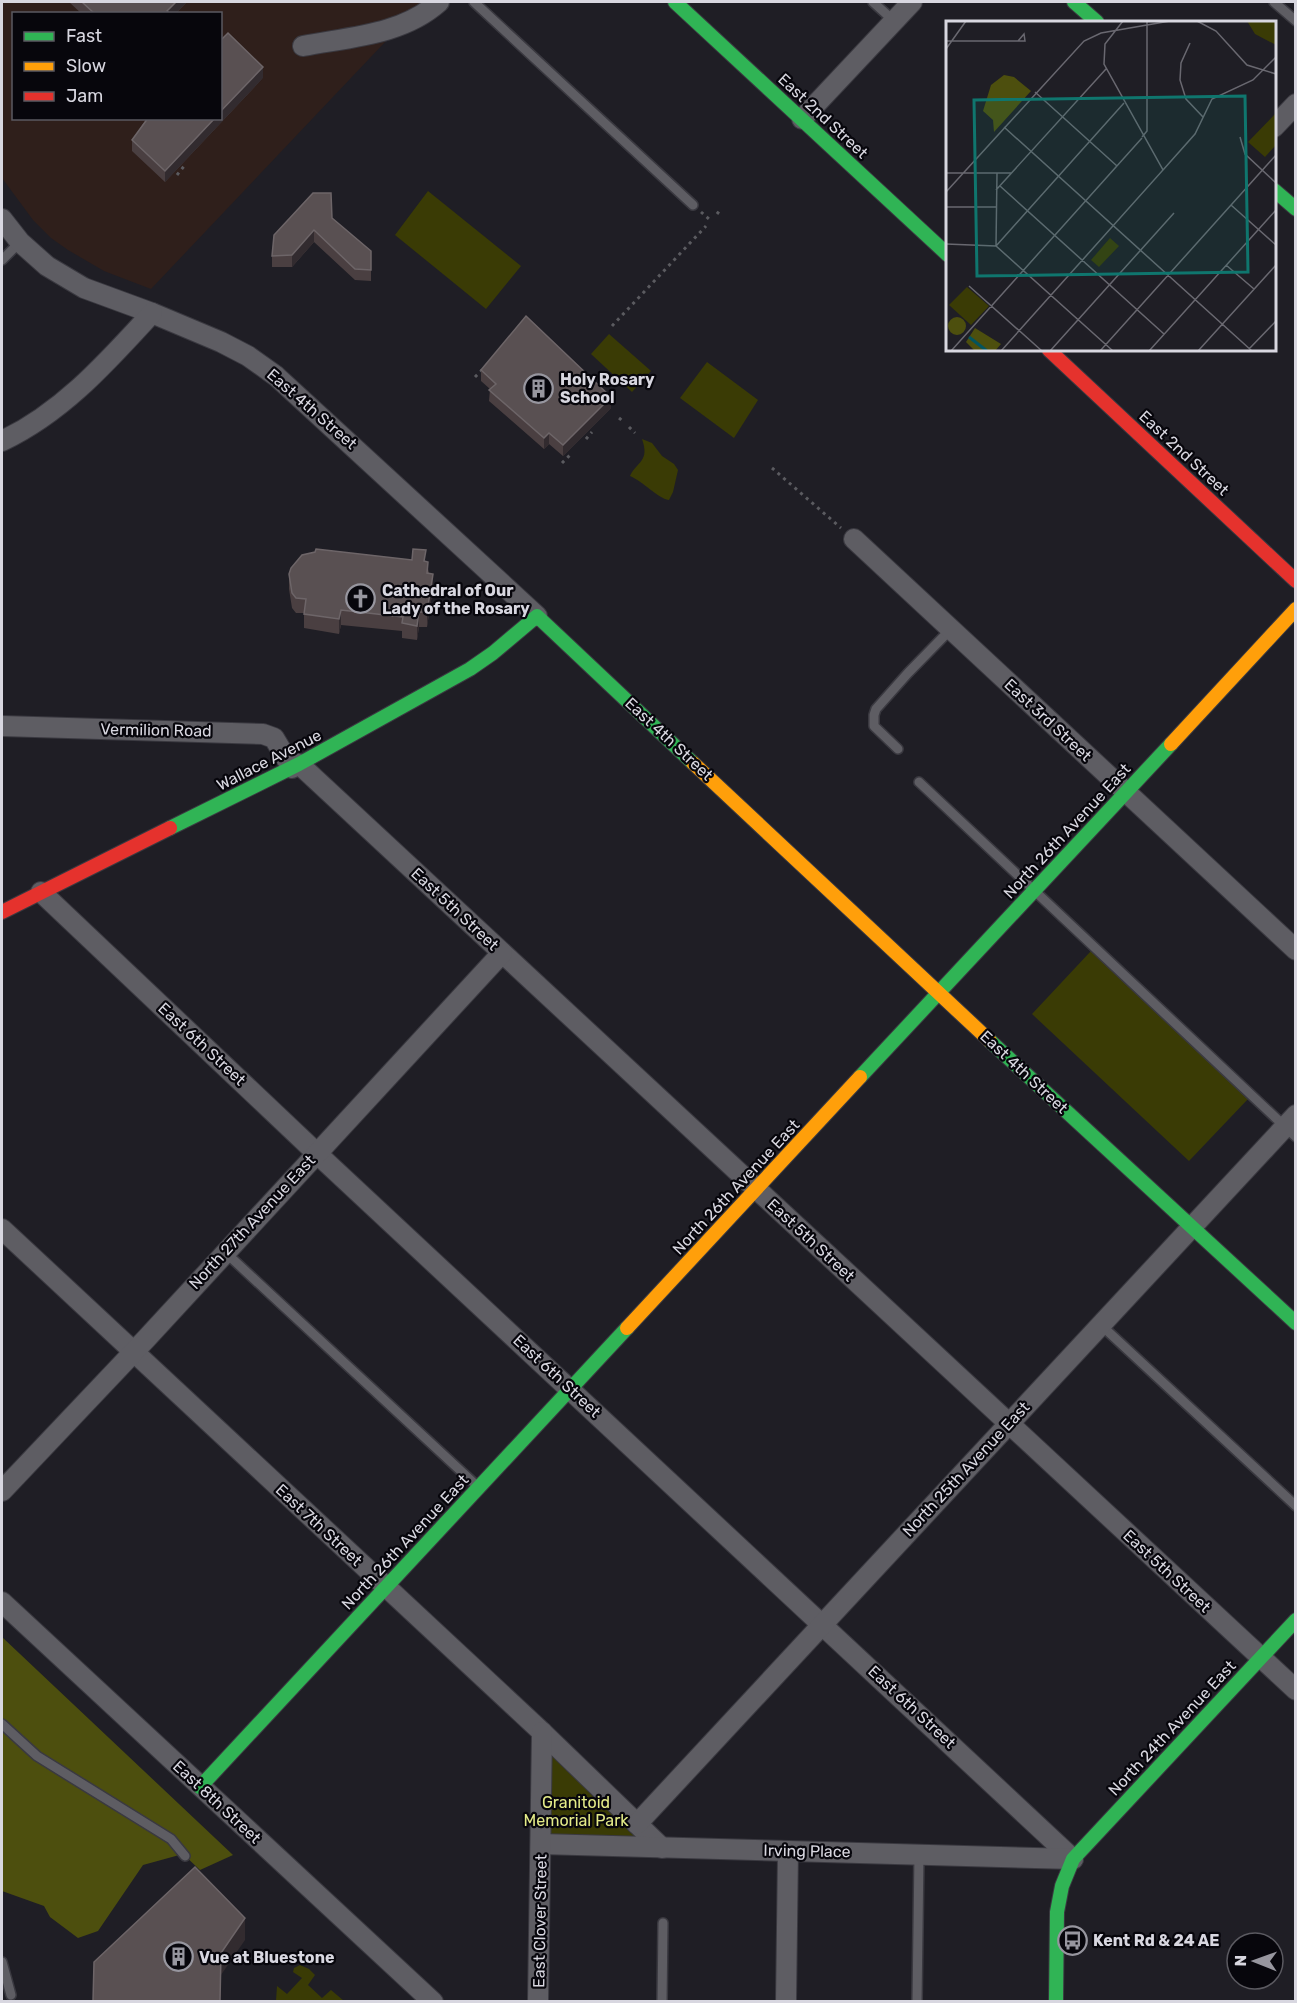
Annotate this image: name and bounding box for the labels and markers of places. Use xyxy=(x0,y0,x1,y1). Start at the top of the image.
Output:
place label: Holy Rosary School xyxy=(560,370,655,407)
building icon: Holy Rosary School xyxy=(523,372,555,404)
place label: Cathedral of Our Lady of the Rosary xyxy=(382,581,530,618)
church icon: Cathedral of Our Lady of the Rosary xyxy=(345,583,377,615)
bus stop icon: Kent Rd & 24 AE xyxy=(1056,1924,1088,1956)
place label: Kent Rd & 24 AE xyxy=(1093,1931,1219,1950)
building icon: Vue at Bluestone xyxy=(162,1941,194,1973)
place label: Vue at Bluestone xyxy=(199,1948,334,1967)

